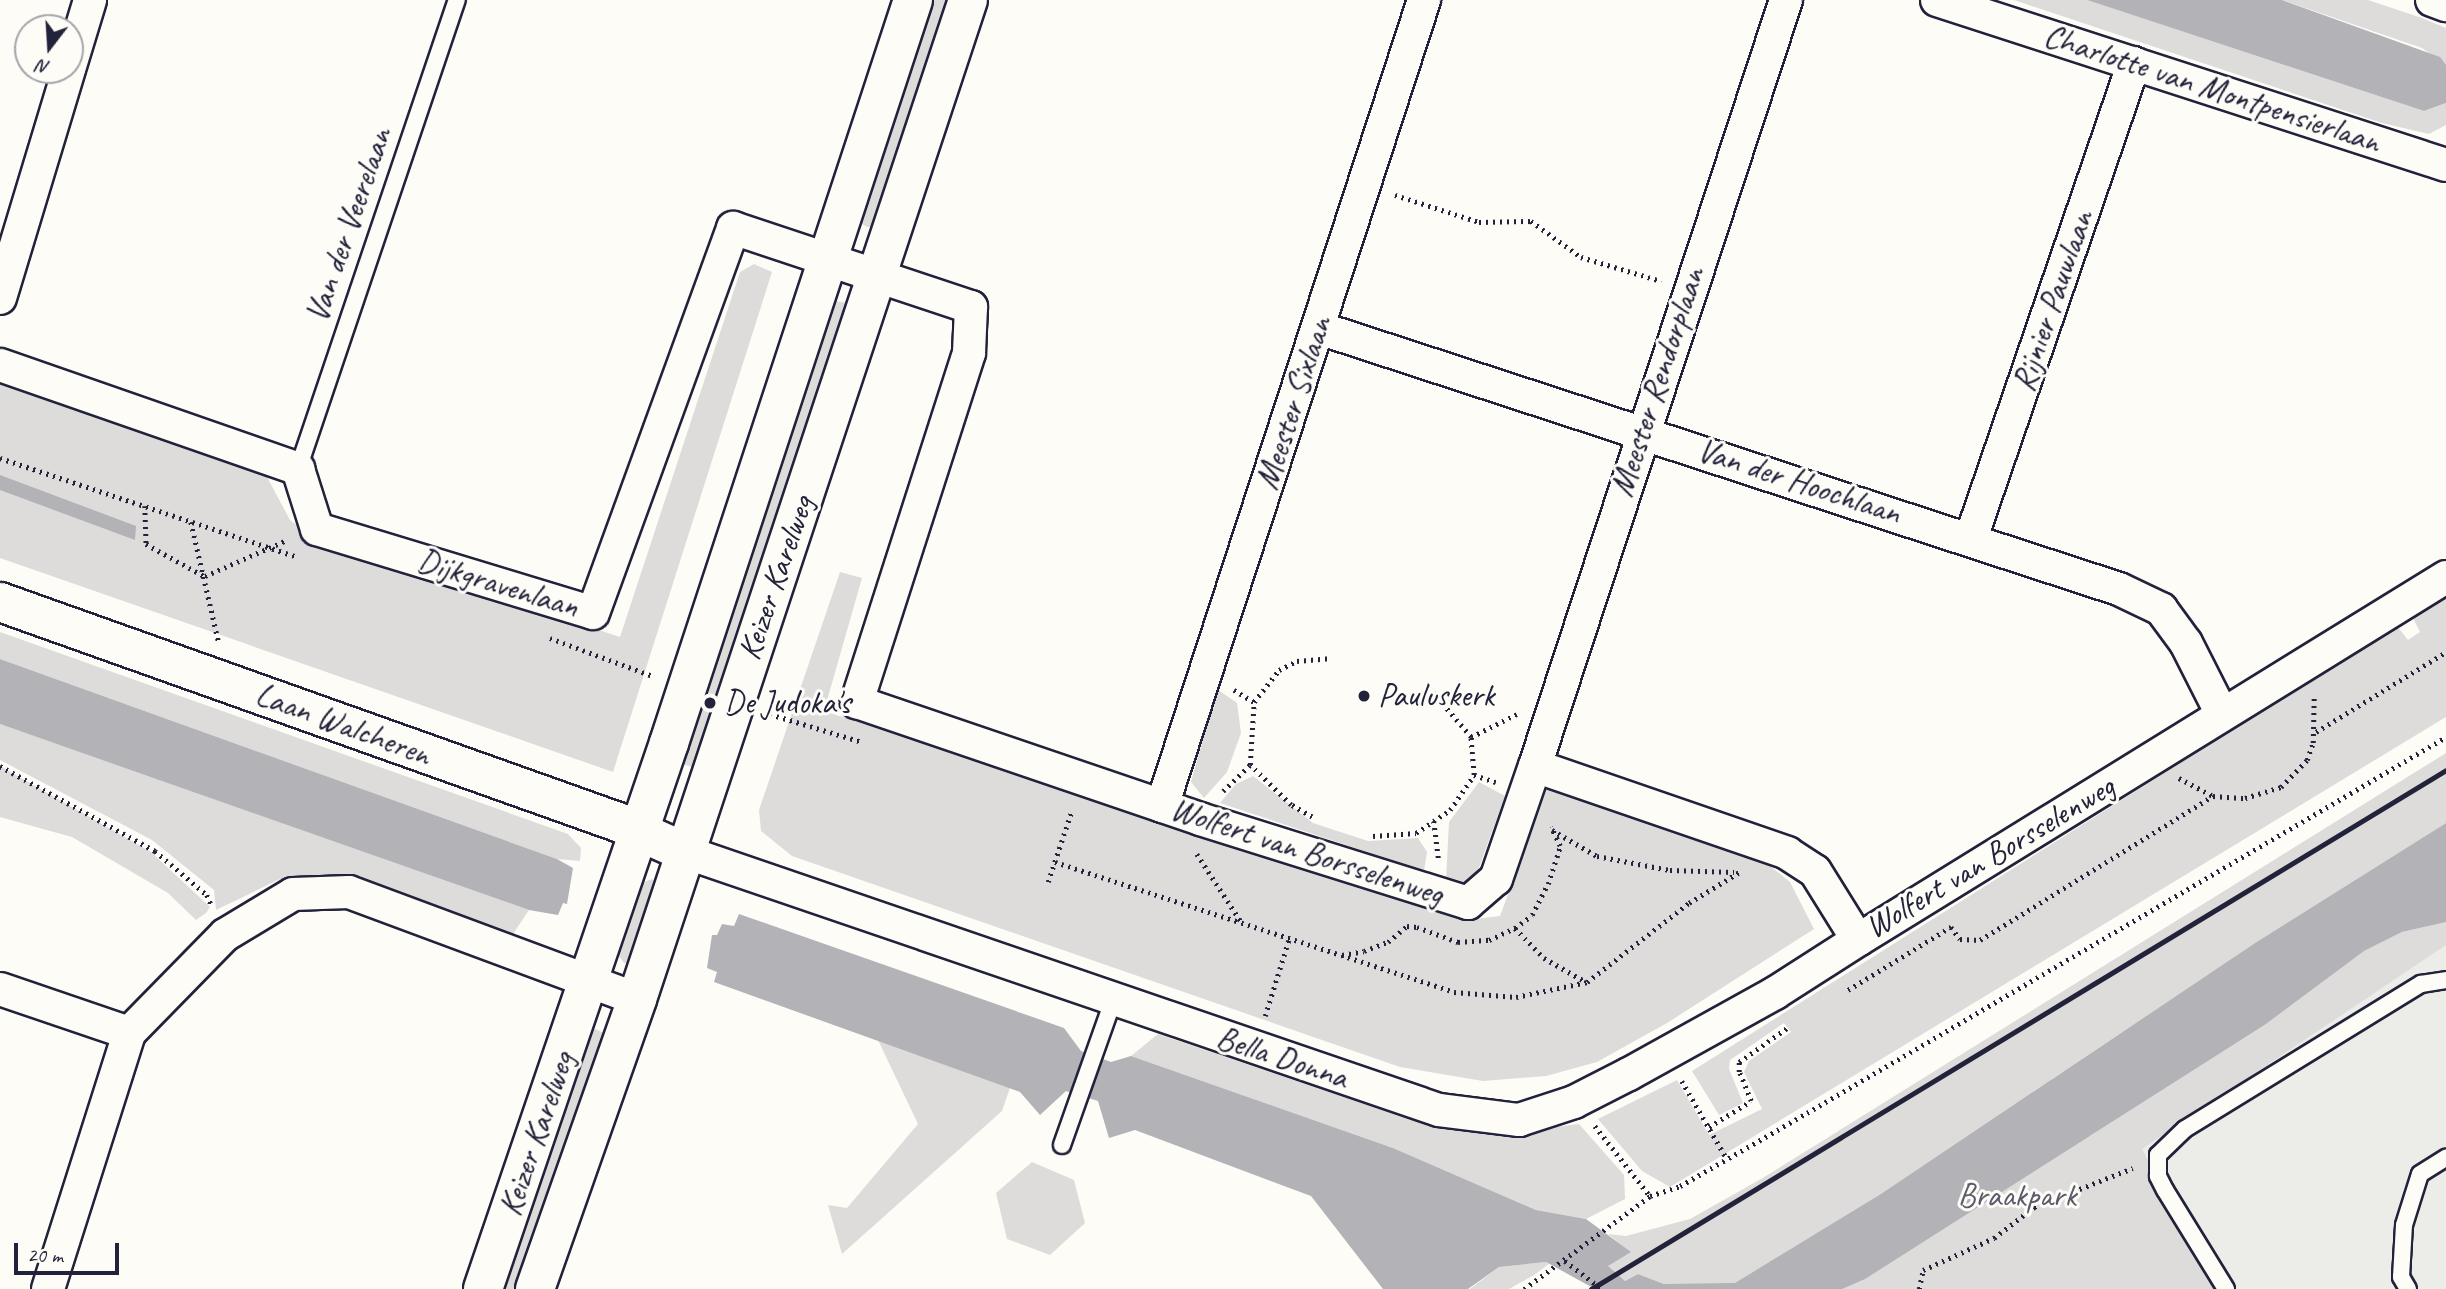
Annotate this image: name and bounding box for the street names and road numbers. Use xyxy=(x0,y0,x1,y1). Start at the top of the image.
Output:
street label: Charlotte van Montpensierlaan xyxy=(2040,16,2384,162)
street label: Van der Veerelaan xyxy=(297,123,401,327)
street label: Rijnier Pauwlaan xyxy=(2004,206,2102,396)
street label: Meester Rendorplaan xyxy=(1602,263,1714,501)
street label: Meester Sixlaan xyxy=(1247,312,1341,494)
street label: Van der Hoochlaan xyxy=(1692,430,1906,534)
street label: Keizer Karelweg xyxy=(730,491,822,665)
street label: Dijkgravenlaan xyxy=(413,541,583,627)
street label: Laan Walcheren xyxy=(250,675,436,775)
street label: Wolfert van Borsselenweg xyxy=(1858,767,2122,947)
street label: Wolfert van Borsselenweg xyxy=(1166,789,1448,915)
street label: Bella Donna xyxy=(1212,1018,1352,1098)
street label: Keizer Karelweg xyxy=(491,1047,583,1221)

